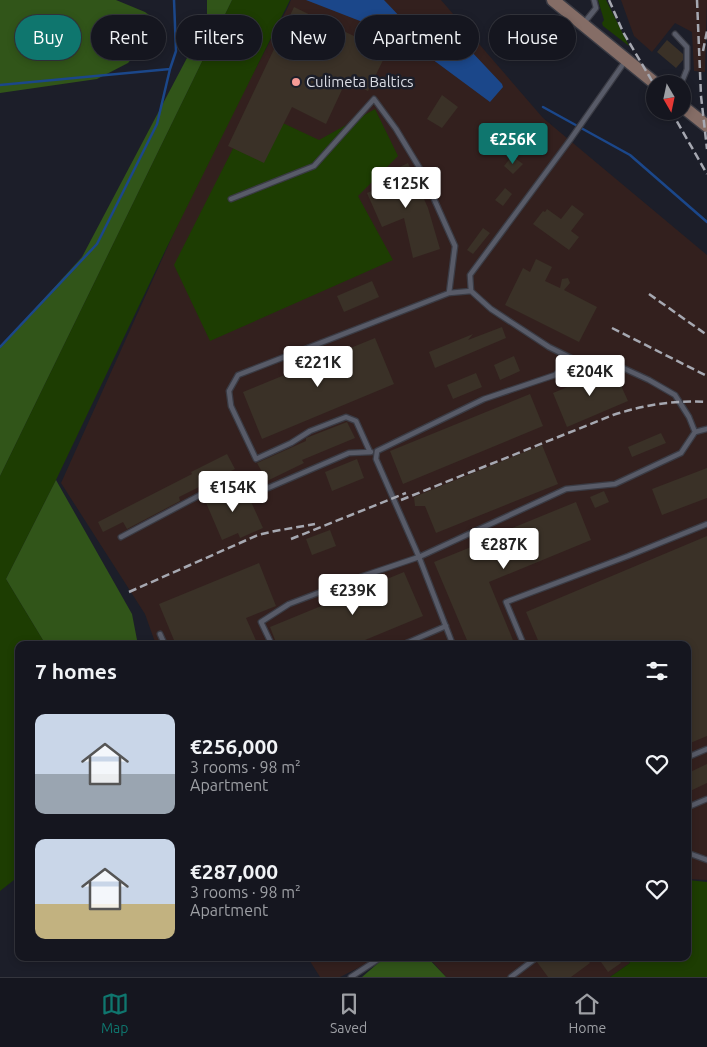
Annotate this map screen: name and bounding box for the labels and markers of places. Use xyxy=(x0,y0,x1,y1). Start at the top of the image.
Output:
place label: Culimeta Baltics xyxy=(306,73,414,90)
marker: Culimeta Baltics xyxy=(290,76,302,88)
pin: €256K xyxy=(478,122,548,165)
pin: €125K xyxy=(371,166,441,209)
pin: €221K xyxy=(283,346,353,388)
pin: €204K xyxy=(555,354,625,397)
pin: €154K xyxy=(198,470,268,513)
pin: €287K xyxy=(469,528,539,570)
pin: €239K xyxy=(318,574,388,616)

